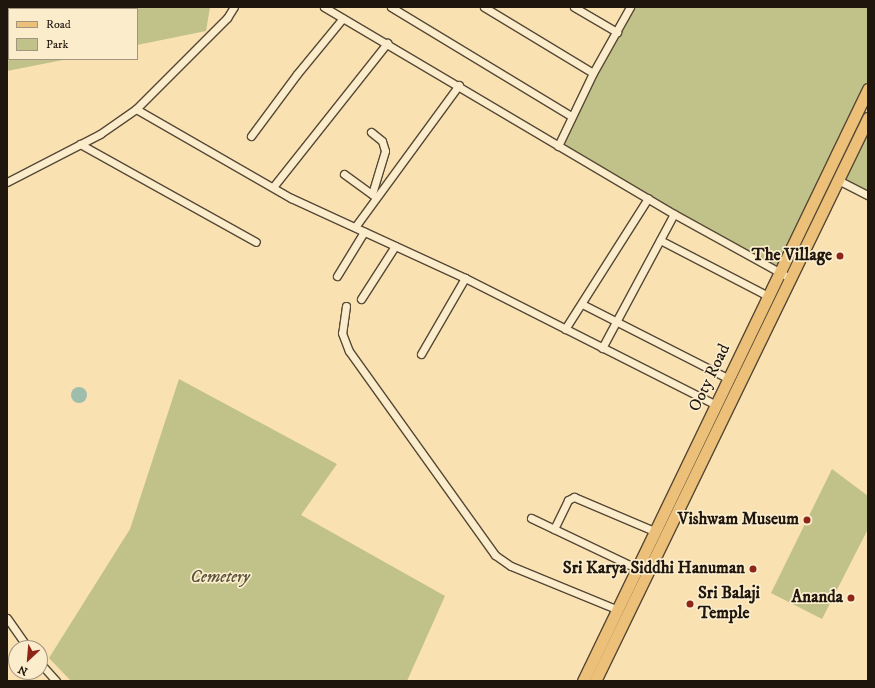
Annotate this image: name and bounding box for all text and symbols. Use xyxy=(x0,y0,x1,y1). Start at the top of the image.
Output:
legend xyxy=(8,8,138,60)
text: Road xyxy=(46,17,71,32)
text: Park xyxy=(46,37,68,52)
place label: The Village xyxy=(752,246,832,266)
marker: The Village xyxy=(835,251,845,261)
street label: Ooty Road xyxy=(685,341,735,415)
place label: Vishwam Museum xyxy=(678,510,799,530)
marker: Vishwam Museum xyxy=(802,515,812,525)
place label: Sri Karya Siddhi Hanuman xyxy=(563,559,745,579)
marker: Sri Karya Siddhi Hanuman xyxy=(748,564,758,574)
park label: Cemetery xyxy=(190,568,250,588)
place label: Sri Balaji Temple xyxy=(698,584,760,624)
place label: Ananda xyxy=(792,588,843,608)
marker: Ananda xyxy=(846,593,856,603)
marker: Sri Balaji Temple xyxy=(685,599,695,609)
north arrow xyxy=(8,640,48,680)
text: N xyxy=(16,662,30,678)

